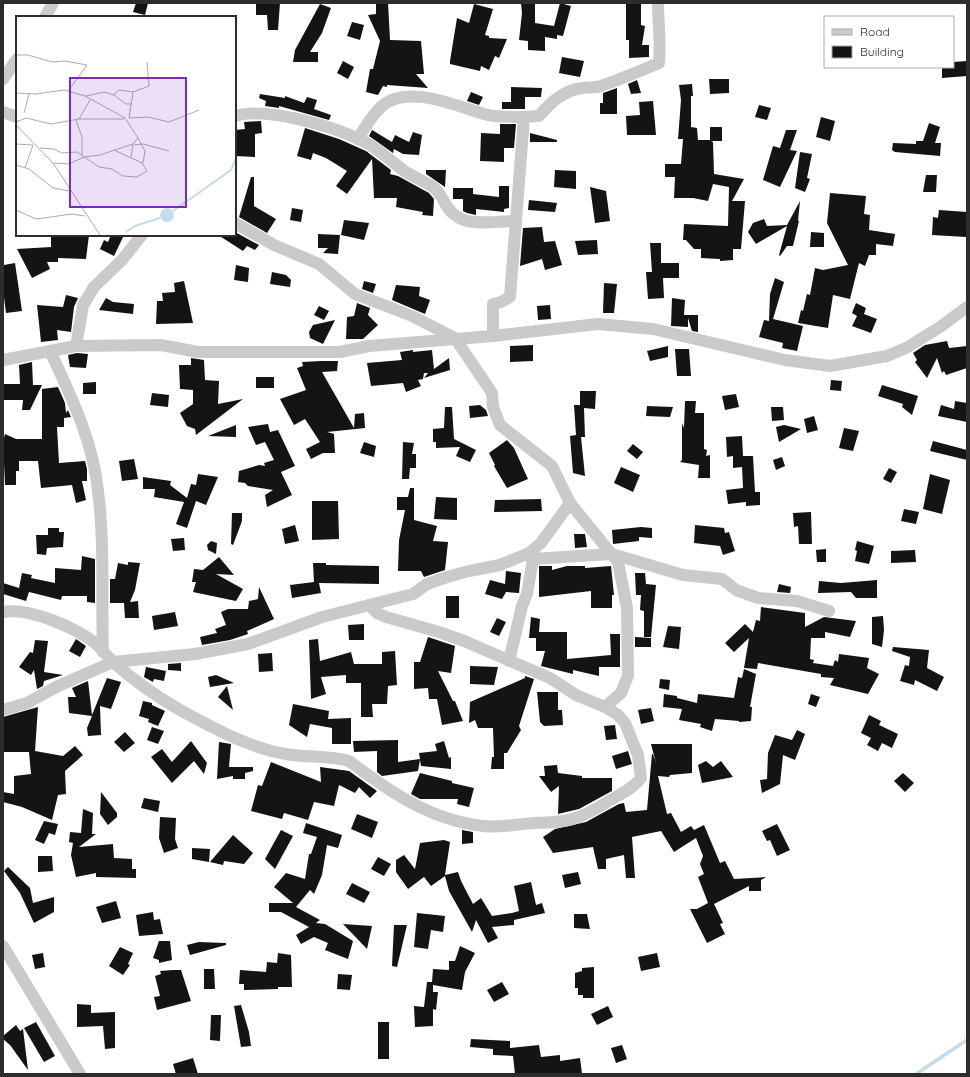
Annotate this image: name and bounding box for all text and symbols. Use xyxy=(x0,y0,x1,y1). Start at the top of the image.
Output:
inset map xyxy=(16,16,236,236)
legend xyxy=(824,16,954,68)
text: Road xyxy=(860,24,890,39)
text: Building xyxy=(860,44,904,59)

